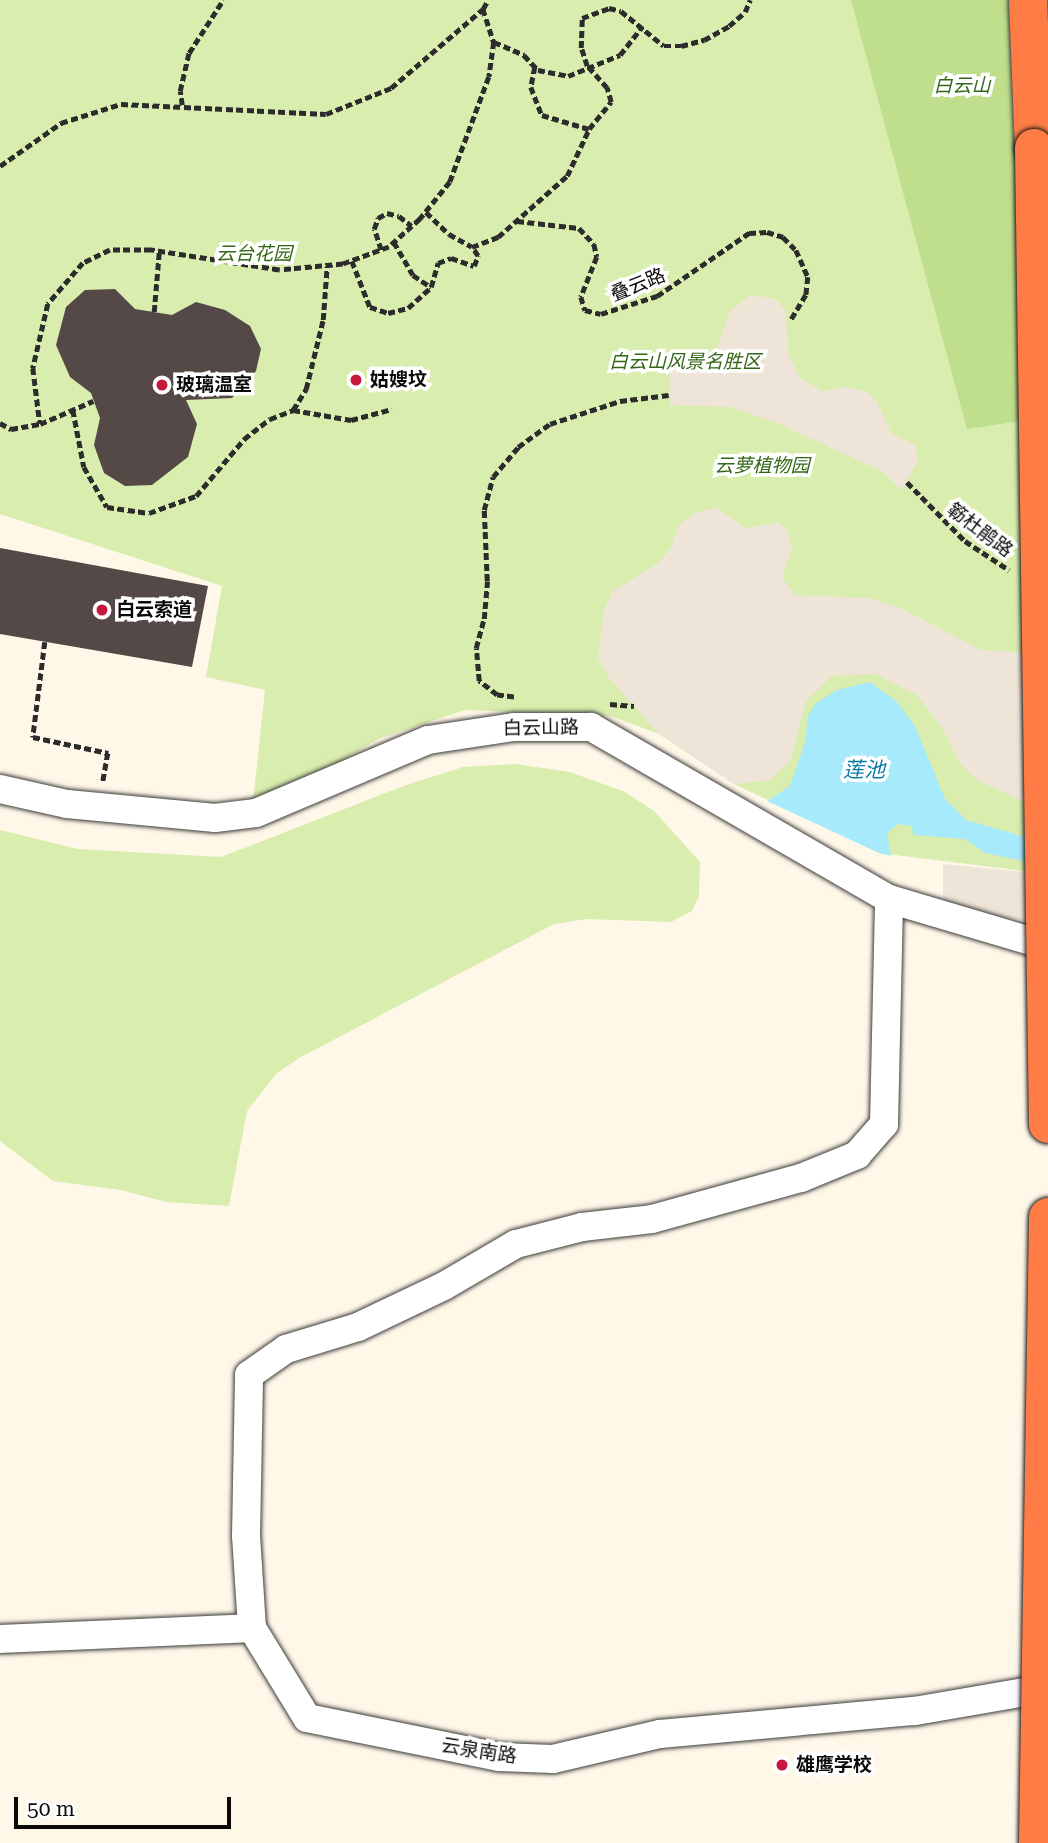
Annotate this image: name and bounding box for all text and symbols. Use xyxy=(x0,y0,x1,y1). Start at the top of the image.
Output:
park label: 白云山 xyxy=(934,75,990,97)
park label: 云台花园 xyxy=(216,243,292,265)
street label: 叠云路 xyxy=(607,264,669,306)
park label: 白云山风景名胜区 xyxy=(609,351,761,373)
place label: 姑嫂坟 xyxy=(370,369,427,391)
marker: 姑嫂坟 xyxy=(348,372,364,388)
place label: 玻璃温室 xyxy=(176,374,252,396)
marker: 玻璃温室 xyxy=(154,377,170,393)
park label: 云萝植物园 xyxy=(715,455,809,477)
street label: 簕杜鹃路 xyxy=(943,498,1017,562)
place label: 白云索道 xyxy=(116,599,192,621)
marker: 白云索道 xyxy=(94,602,110,618)
street label: 白云山路 xyxy=(503,716,579,740)
water label: 莲池 xyxy=(843,757,885,783)
street label: 云泉南路 xyxy=(440,1734,518,1768)
place label: 雄鹰学校 xyxy=(796,1754,872,1776)
marker: 雄鹰学校 xyxy=(774,1757,790,1773)
scale bar xyxy=(18,1784,234,1828)
text: 50 m xyxy=(27,1797,75,1821)

